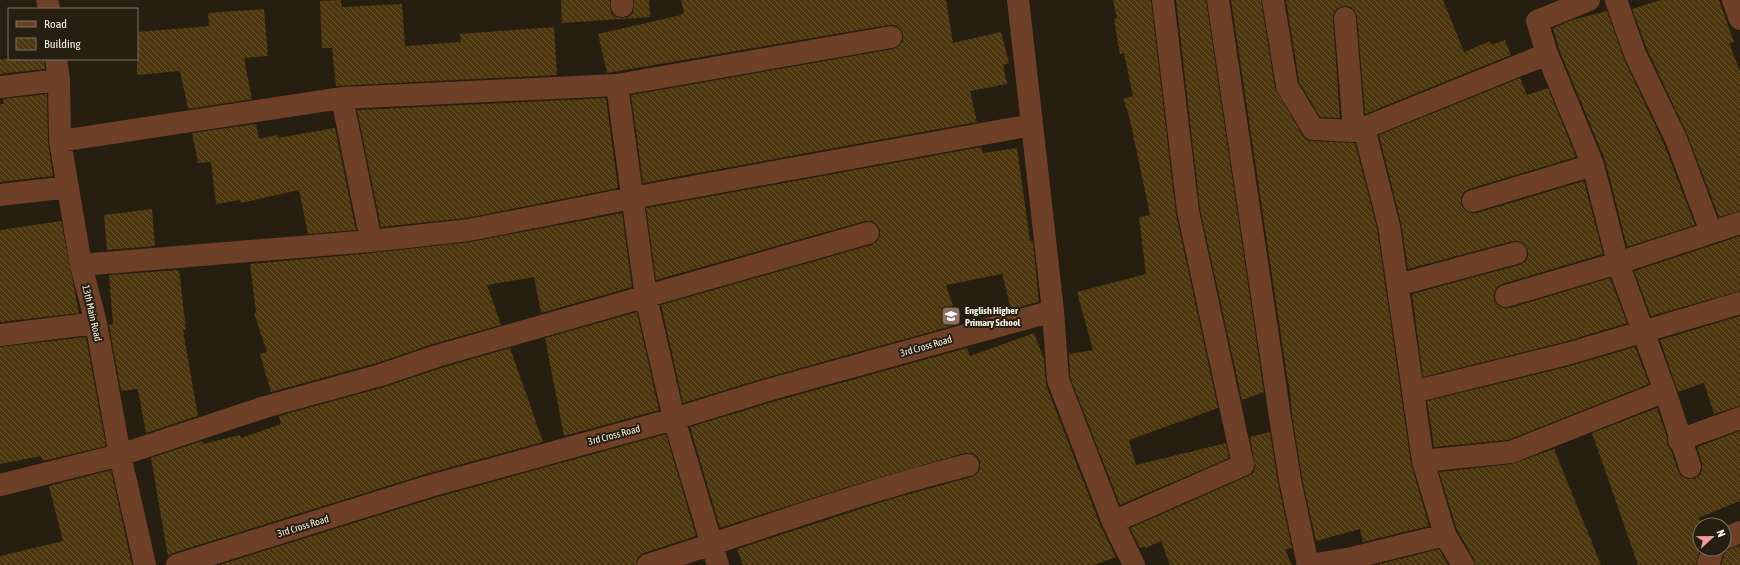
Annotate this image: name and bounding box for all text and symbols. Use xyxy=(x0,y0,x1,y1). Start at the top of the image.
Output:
legend xyxy=(8,8,138,60)
text: Road xyxy=(44,17,67,31)
text: Building xyxy=(44,37,82,51)
street label: 13th Main Road xyxy=(80,284,104,342)
school or university icon: English Higher Primary School xyxy=(940,305,962,327)
place label: English Higher Primary School xyxy=(965,305,1021,328)
street label: 3rd Cross Road xyxy=(899,333,953,359)
street label: 3rd Cross Road xyxy=(587,423,641,447)
street label: 3rd Cross Road xyxy=(276,513,330,539)
north arrow xyxy=(1692,517,1732,557)
text: N xyxy=(1714,528,1728,539)

